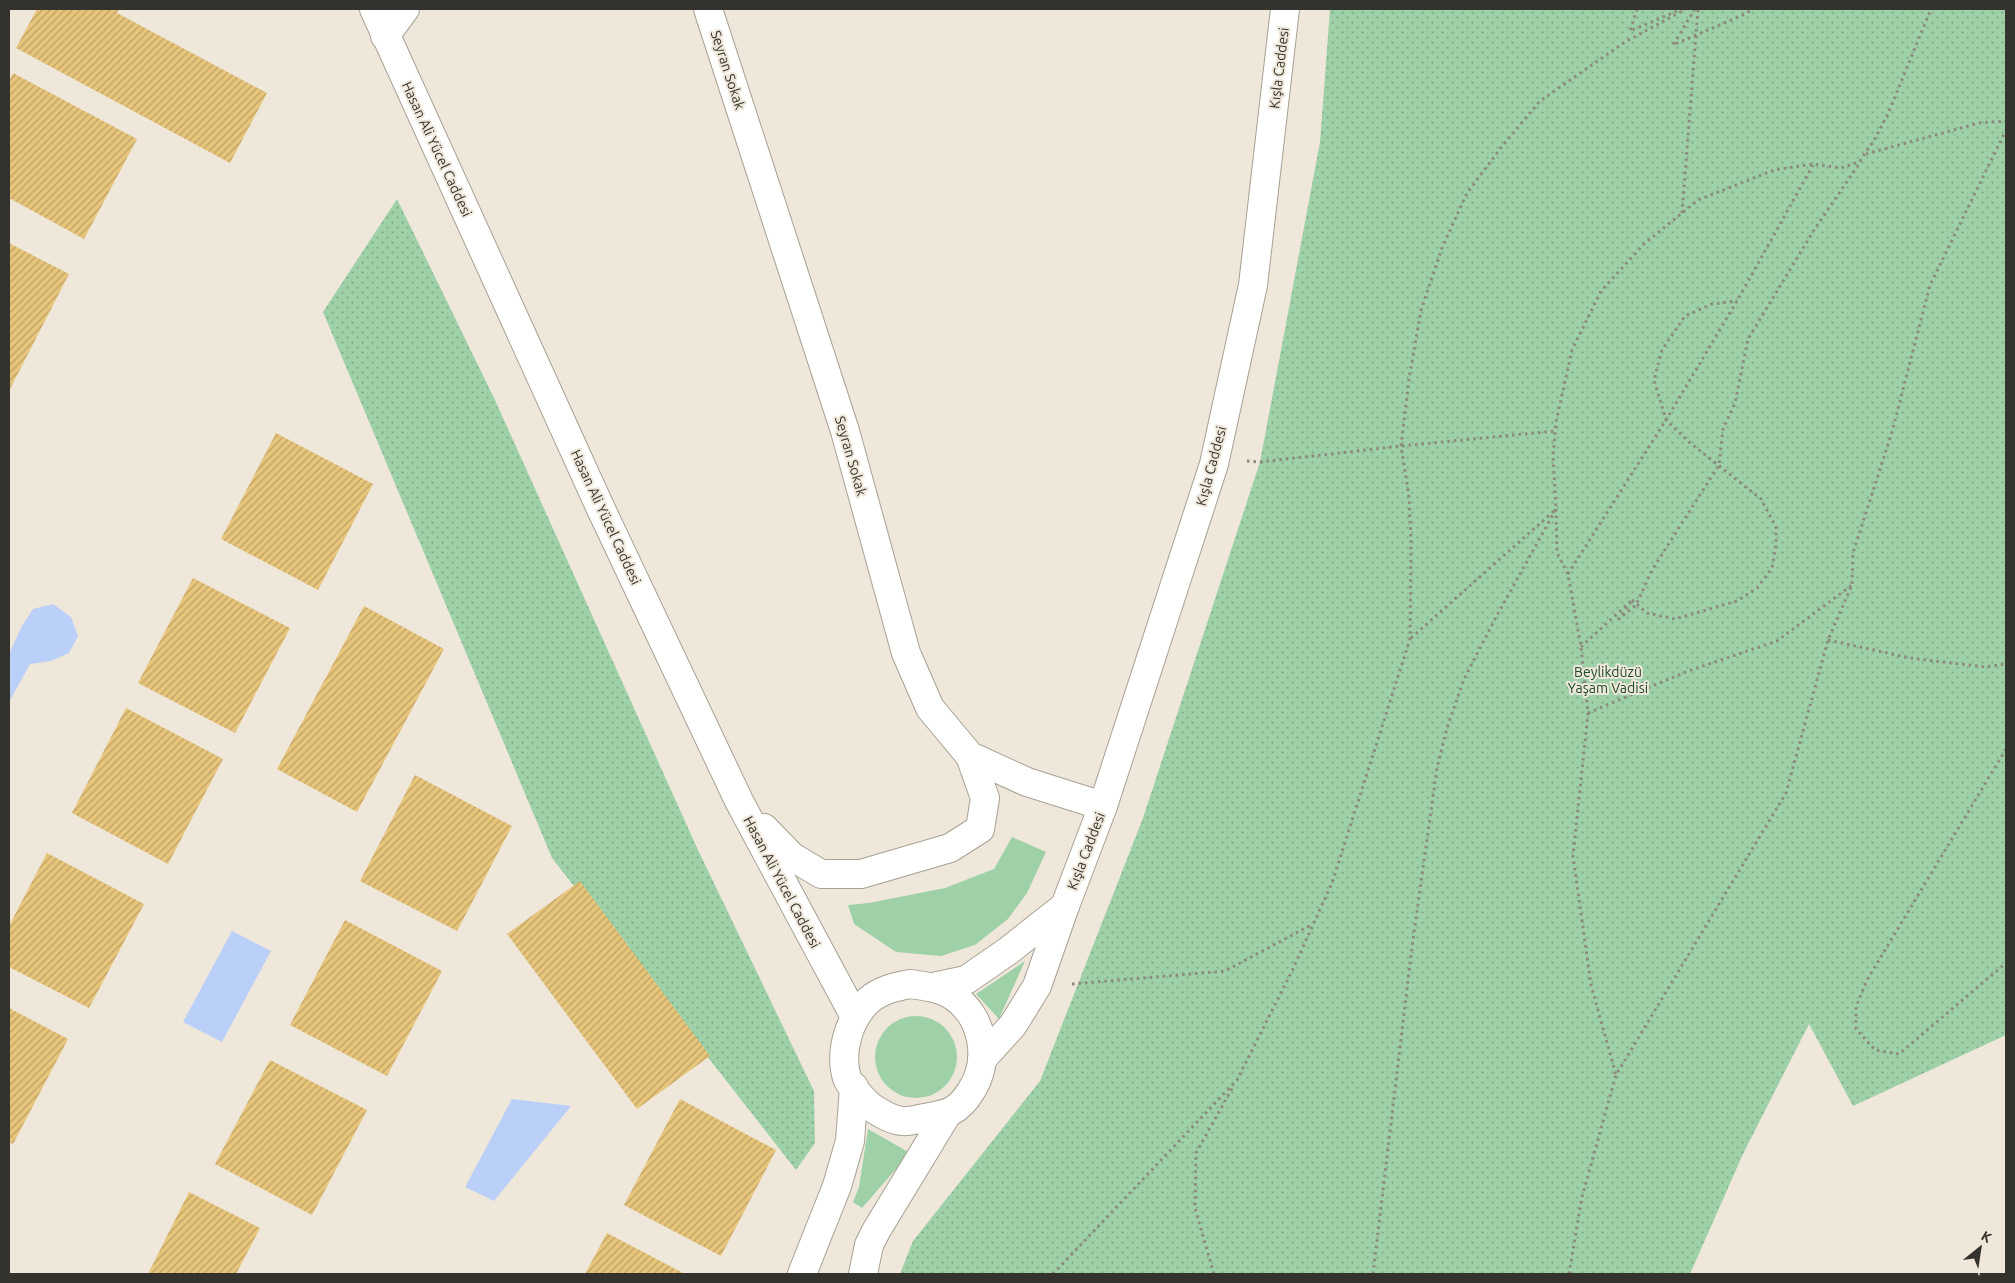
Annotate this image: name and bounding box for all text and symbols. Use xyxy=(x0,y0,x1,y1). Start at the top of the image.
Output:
street label: Kışla Caddesi xyxy=(1266,26,1292,110)
street label: Seyran Sokak xyxy=(708,28,748,112)
street label: Hasan Ali Yücel Caddesi xyxy=(399,79,475,219)
street label: Seyran Sokak xyxy=(832,414,870,498)
street label: Kışla Caddesi xyxy=(1193,424,1229,508)
street label: Hasan Ali Yücel Caddesi xyxy=(568,447,644,587)
park label: Beylikdüzü Yaşam Vadisi xyxy=(1568,664,1648,696)
street label: Kışla Caddesi xyxy=(1064,810,1108,892)
street label: Hasan Ali Yücel Caddesi xyxy=(740,813,824,951)
north arrow xyxy=(1955,1223,2005,1273)
text: K xyxy=(1978,1227,1995,1246)

